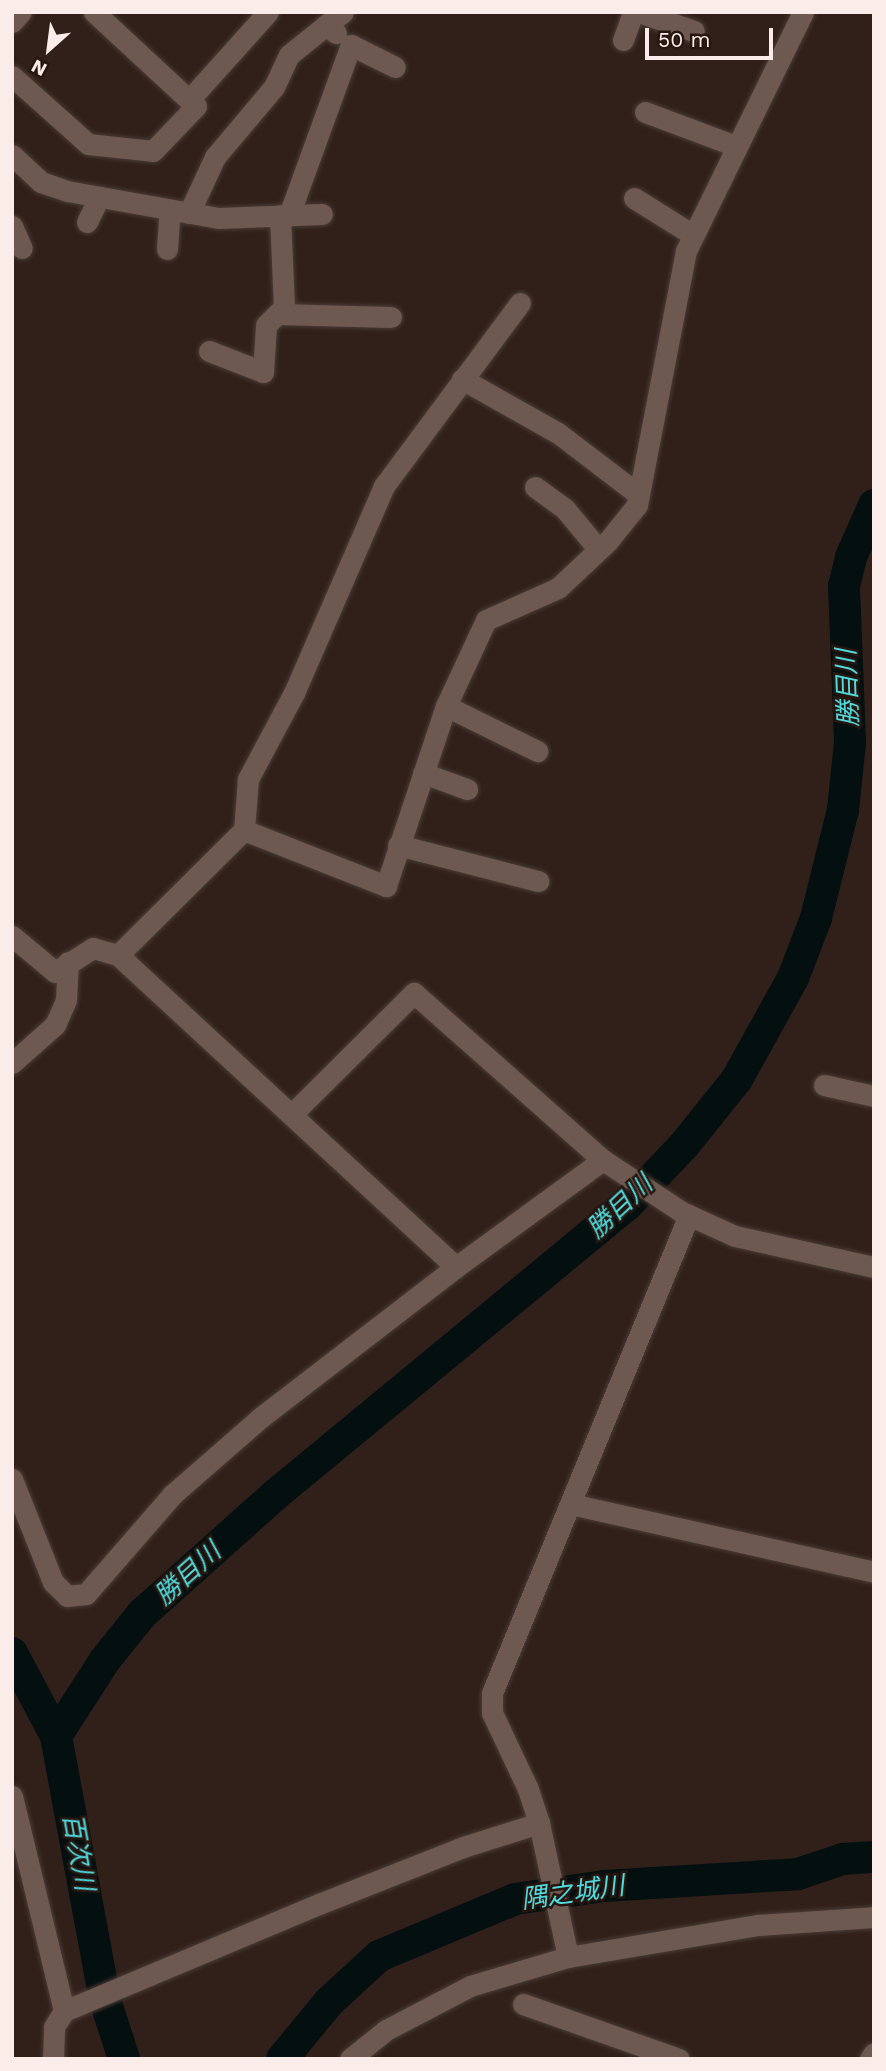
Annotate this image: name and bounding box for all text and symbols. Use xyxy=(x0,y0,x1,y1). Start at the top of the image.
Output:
north arrow xyxy=(14,14,84,84)
scale bar xyxy=(648,14,776,58)
text: 50 m xyxy=(658,27,710,52)
text: N xyxy=(27,55,51,81)
water label: 勝目川 xyxy=(831,648,865,728)
water label: 勝目川 xyxy=(581,1169,659,1245)
water label: 勝目川 xyxy=(149,1536,227,1612)
water label: 百次川 xyxy=(56,1811,100,1893)
water label: 隅之城川 xyxy=(519,1870,627,1916)

